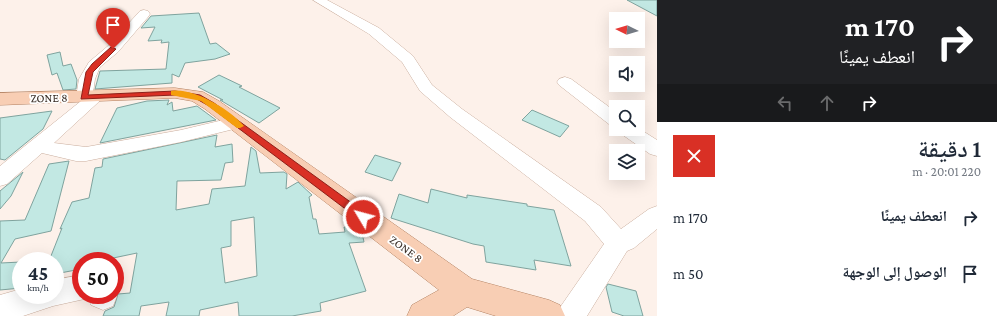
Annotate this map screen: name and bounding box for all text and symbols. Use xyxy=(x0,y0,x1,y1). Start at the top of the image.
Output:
pin xyxy=(96,8,130,49)
text: 170 m xyxy=(845,11,915,42)
north arrow xyxy=(609,12,645,48)
map controls xyxy=(609,12,645,180)
icon: arrive xyxy=(102,14,124,36)
icon: right xyxy=(929,16,981,68)
text: انعطف يمينًا xyxy=(839,47,915,67)
button: sound xyxy=(609,56,645,92)
street label: ZONE 8 xyxy=(30,91,68,105)
icon: left xyxy=(774,92,796,114)
icon: ahead xyxy=(816,92,838,114)
icon: right xyxy=(858,92,880,114)
button: search xyxy=(609,100,645,136)
button: close xyxy=(673,135,715,177)
text: 1 دقيقة xyxy=(918,135,981,162)
button: layers xyxy=(609,144,645,180)
text: 220 m · 20:01 xyxy=(912,164,981,179)
position arrow xyxy=(342,196,384,238)
icon: right xyxy=(959,207,981,229)
text: انعطف يمينًا xyxy=(880,208,947,224)
text: 170 m xyxy=(673,210,708,226)
street label: ZONE 8 xyxy=(387,232,425,266)
speed limit sign: 50 xyxy=(72,252,124,304)
text: 45 xyxy=(28,262,48,284)
icon: arrive xyxy=(959,263,981,285)
text: الوصول إلى الوجهة xyxy=(843,264,947,280)
text: 50 m xyxy=(673,266,703,282)
text: km/h xyxy=(27,282,49,293)

